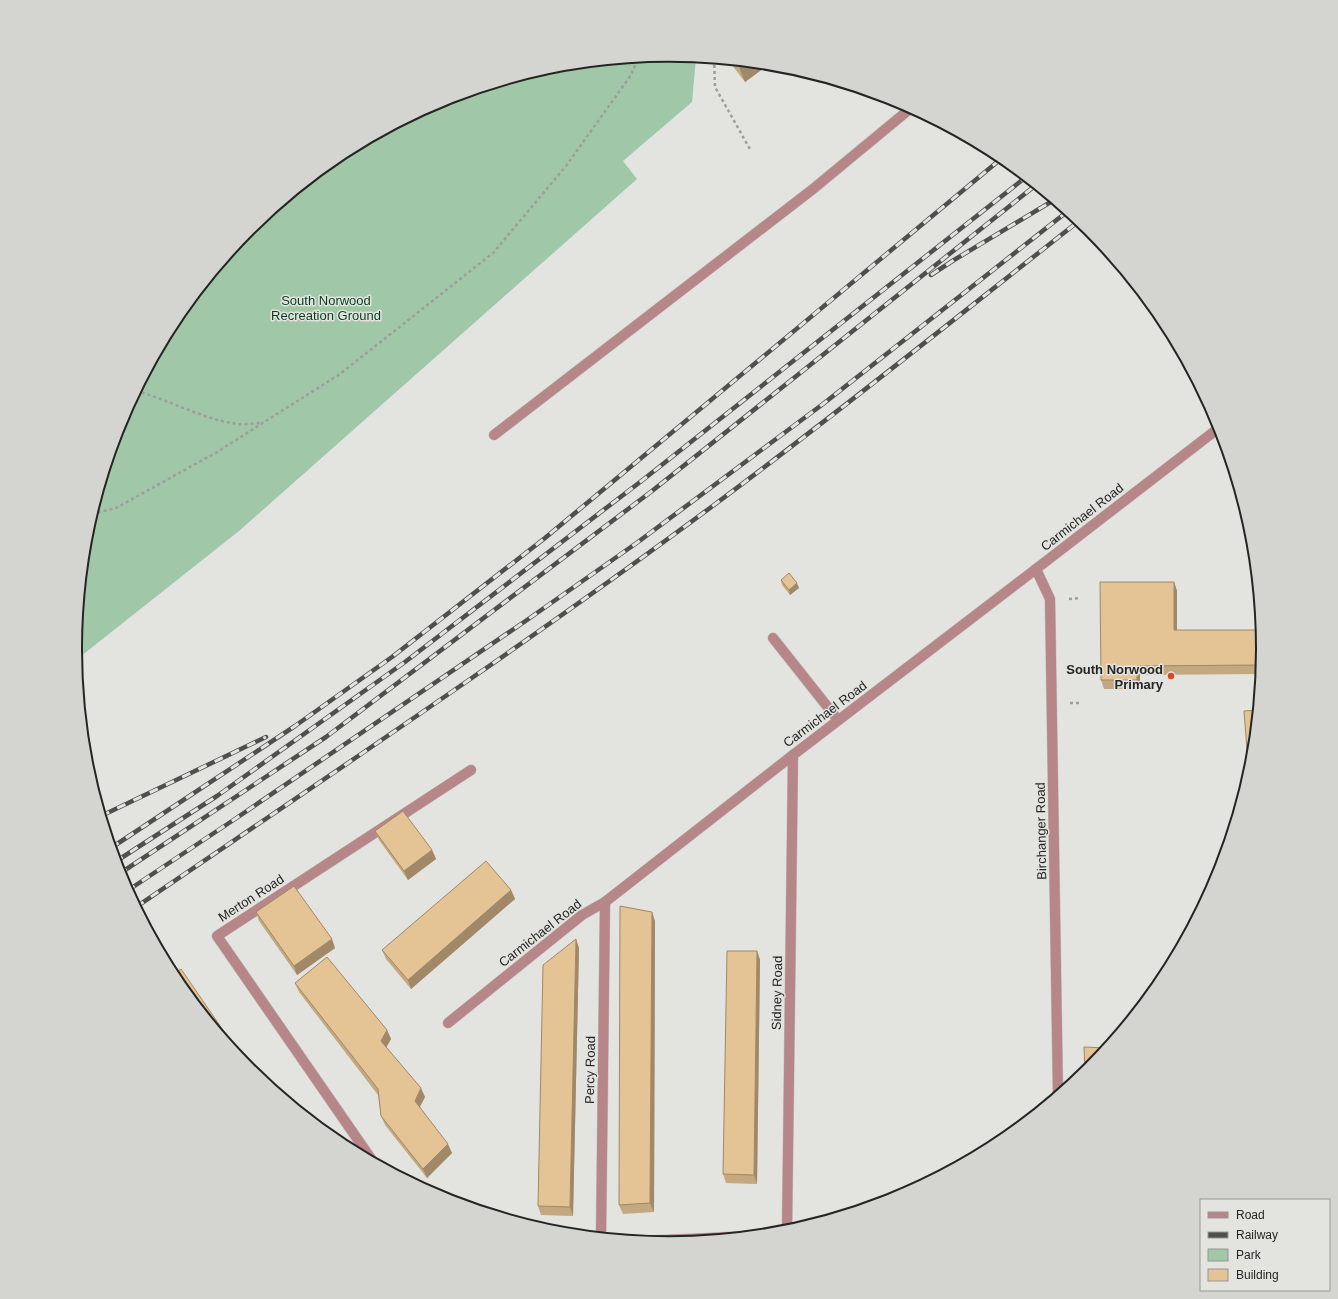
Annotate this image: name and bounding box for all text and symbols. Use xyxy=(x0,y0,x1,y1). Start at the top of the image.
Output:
park label: South Norwood Recreation Ground xyxy=(271,293,381,323)
street label: Carmichael Road xyxy=(1038,480,1126,554)
place label: South Norwood Primary xyxy=(1066,662,1164,692)
marker: South Norwood Primary xyxy=(1166,671,1176,681)
street label: Carmichael Road xyxy=(780,678,870,750)
street label: Birchanger Road xyxy=(1033,782,1049,880)
street label: Merton Road xyxy=(215,871,287,925)
street label: Carmichael Road xyxy=(496,896,584,970)
street label: Sidney Road xyxy=(769,956,785,1030)
street label: Percy Road xyxy=(582,1036,598,1104)
legend xyxy=(1200,1199,1330,1291)
text: Road xyxy=(1236,1208,1265,1222)
text: Railway xyxy=(1236,1228,1278,1242)
text: Park xyxy=(1236,1248,1262,1262)
text: Building xyxy=(1236,1268,1279,1282)

